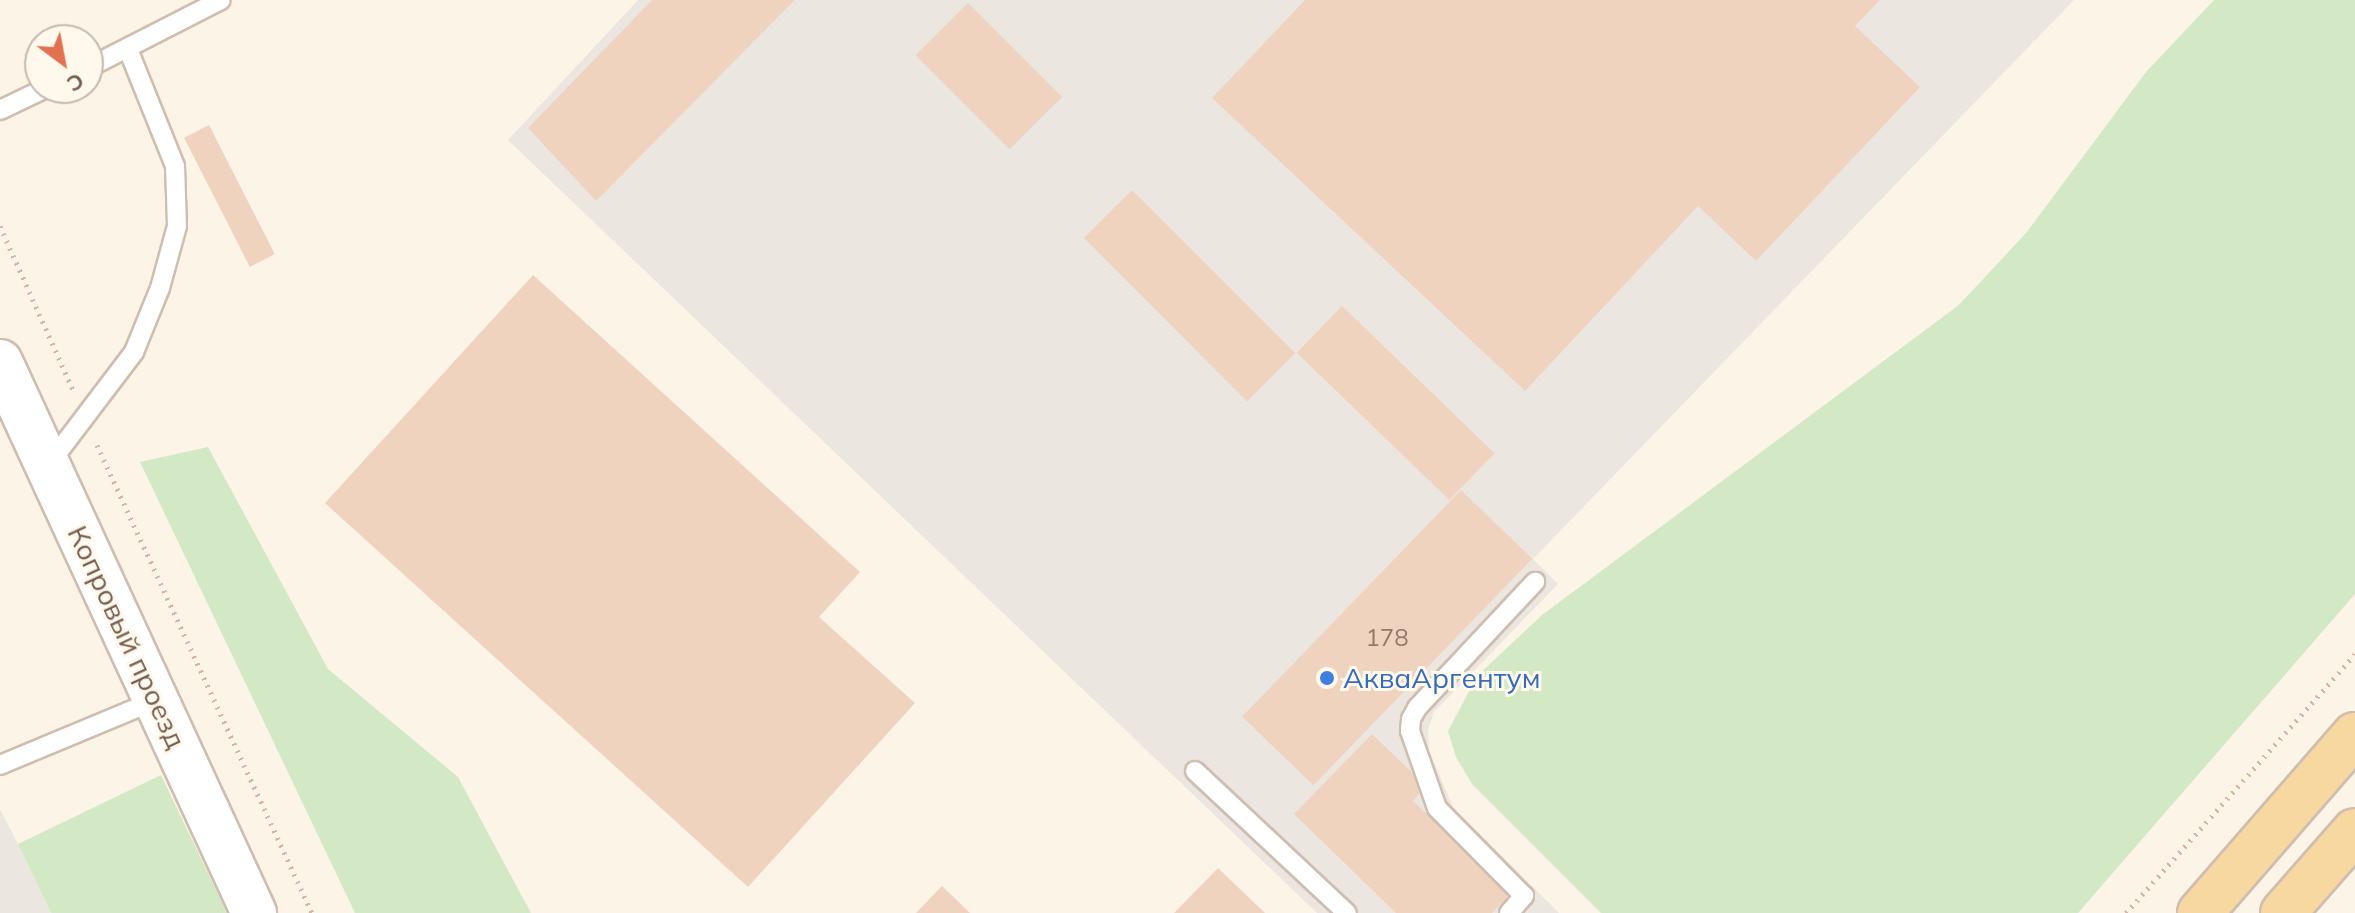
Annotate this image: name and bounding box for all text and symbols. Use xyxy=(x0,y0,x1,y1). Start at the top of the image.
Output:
north arrow xyxy=(24,24,104,104)
text: С xyxy=(62,67,89,99)
street label: Копровый проезд xyxy=(61,520,193,754)
house number: 178 xyxy=(1365,624,1409,652)
place label: АкваАргентум xyxy=(1343,661,1541,695)
marker: АкваАргентум xyxy=(1318,669,1336,687)

